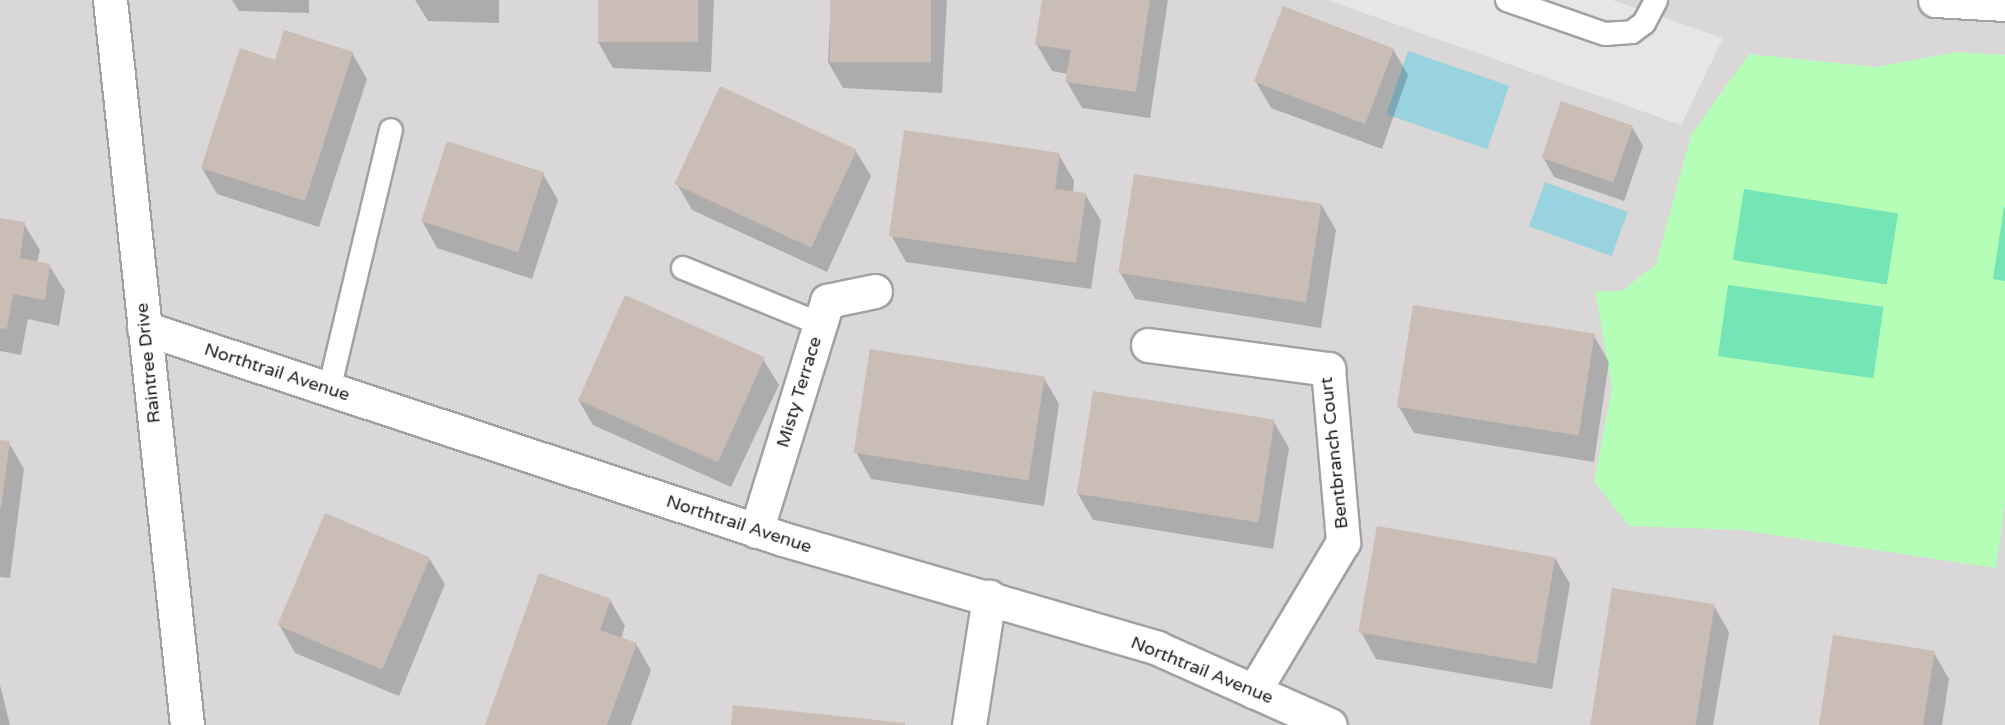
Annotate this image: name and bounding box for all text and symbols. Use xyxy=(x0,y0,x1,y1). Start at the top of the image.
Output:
street label: Raintree Drive xyxy=(131,302,165,424)
street label: Misty Terrace xyxy=(772,334,826,450)
street label: Northtrail Avenue xyxy=(202,338,352,406)
street label: Bentbranch Court xyxy=(1315,376,1353,530)
street label: Northtrail Avenue xyxy=(664,490,814,558)
street label: Northtrail Avenue xyxy=(1128,632,1276,708)

